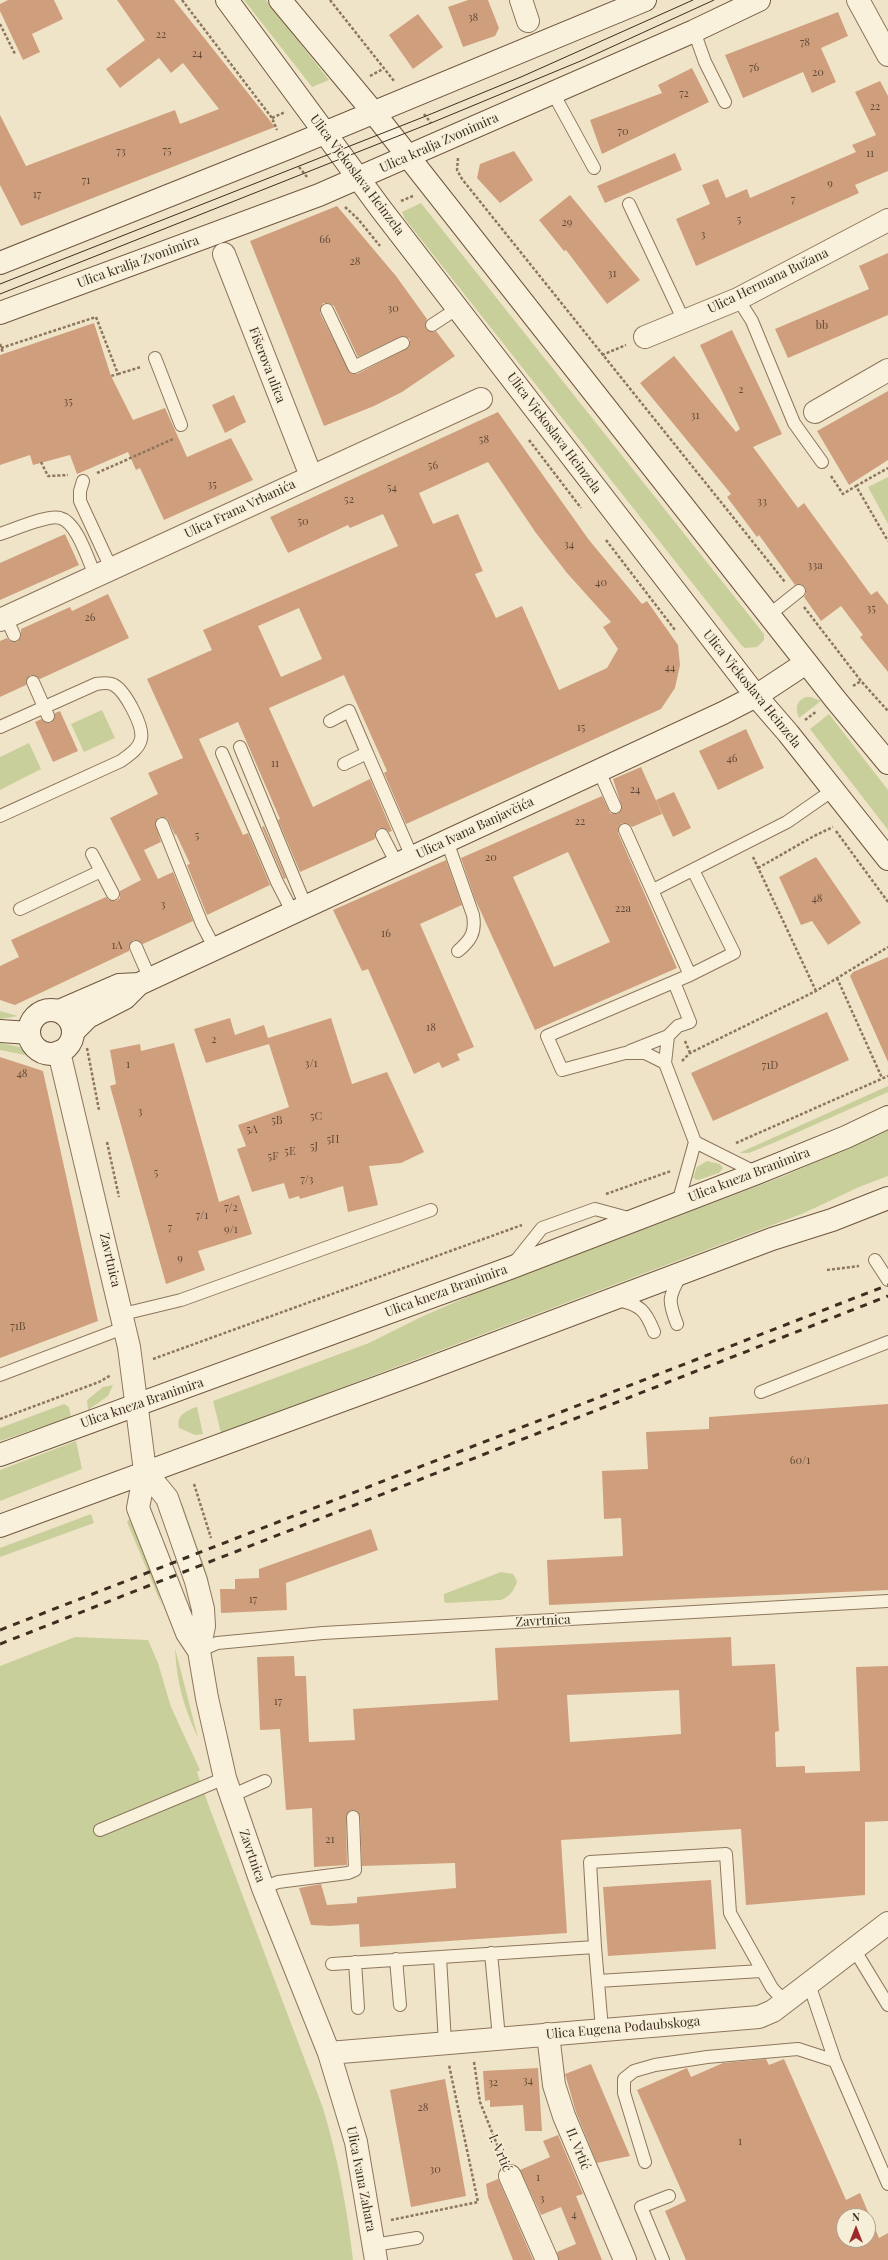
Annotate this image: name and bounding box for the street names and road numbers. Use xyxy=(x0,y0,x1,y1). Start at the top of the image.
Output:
street label: Ulica kralja Zvonimira xyxy=(377,110,501,176)
street label: Ulica Vjekoslava Heinzela xyxy=(307,112,407,238)
street label: Ulica kralja Zvonimira xyxy=(75,233,201,291)
street label: Ulica Hermana Bužana xyxy=(705,245,831,317)
street label: Fišerova ulica xyxy=(245,325,289,405)
street label: Ulica Vjekoslava Heinzela xyxy=(504,370,604,496)
street label: Ulica Frana Vrbanića xyxy=(182,476,298,542)
street label: Ulica Vjekoslava Heinzela xyxy=(700,627,804,751)
street label: Ulica Ivana Banjavčića xyxy=(414,794,536,862)
street label: Ulica kneza Branimira xyxy=(686,1145,812,1205)
street label: Zavrtnica xyxy=(96,1231,124,1289)
street label: Ulica kneza Branimira xyxy=(383,1262,509,1320)
street label: Ulica kneza Branimira xyxy=(78,1375,206,1431)
street label: Zavrtnica xyxy=(515,1612,571,1630)
street label: Zavrtnica xyxy=(236,1827,268,1885)
street label: Ulica Eugena Podaubskoga xyxy=(545,2013,701,2043)
street label: Ulica Ivana Zahara xyxy=(343,2125,379,2233)
street label: II. Vrtić xyxy=(563,2126,593,2172)
street label: I. Vrtić xyxy=(485,2132,515,2174)

